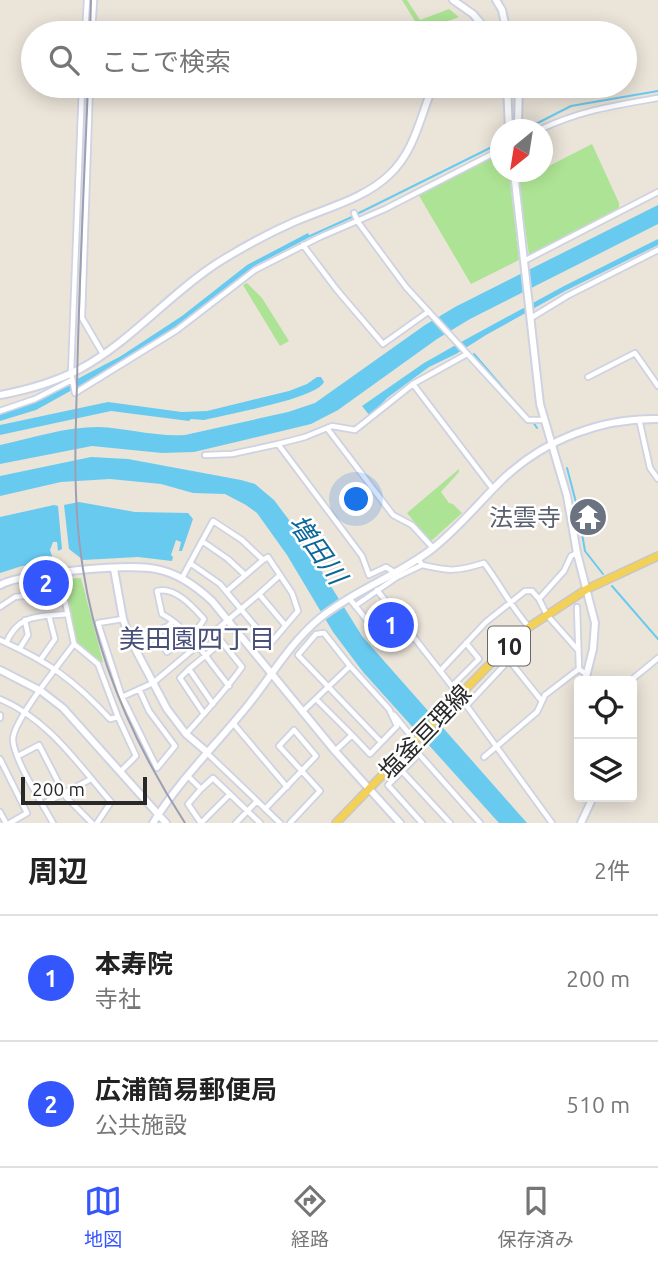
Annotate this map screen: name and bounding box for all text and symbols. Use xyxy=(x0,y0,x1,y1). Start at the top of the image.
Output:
search box xyxy=(21,21,637,98)
icon: search xyxy=(45,41,83,79)
text: ここで検索 xyxy=(101,47,231,76)
north arrow xyxy=(490,119,553,182)
your location xyxy=(339,482,373,516)
temple icon: 法雲寺 xyxy=(567,496,609,538)
place label: 法雲寺 xyxy=(489,504,561,531)
water label: 増田川 xyxy=(284,509,354,592)
pin: 2 xyxy=(23,557,69,609)
pin: 1 xyxy=(368,599,414,651)
district label: 美田園四丁目 xyxy=(119,624,275,653)
road number: 10 xyxy=(488,626,530,666)
map controls xyxy=(574,676,637,802)
button: locate xyxy=(574,676,637,739)
street label: 塩釜亘理線 xyxy=(374,679,476,785)
button: layers xyxy=(574,739,637,802)
scale bar xyxy=(21,774,147,806)
text: 200 m xyxy=(32,778,85,800)
text: 周辺 xyxy=(28,854,88,888)
text: 2件 xyxy=(594,858,630,883)
text: 本寿院 xyxy=(95,949,173,978)
text: 1 xyxy=(45,966,57,991)
text: 200 m xyxy=(566,966,630,991)
text: 寺社 xyxy=(95,986,141,1011)
text: 広浦簡易郵便局 xyxy=(95,1075,277,1104)
text: 2 xyxy=(45,1092,57,1117)
text: 510 m xyxy=(566,1092,630,1117)
text: 公共施設 xyxy=(95,1112,187,1137)
tab: 地図 xyxy=(84,1182,122,1251)
tab: 経路 xyxy=(291,1182,329,1251)
tab: 保存済み xyxy=(498,1182,574,1251)

